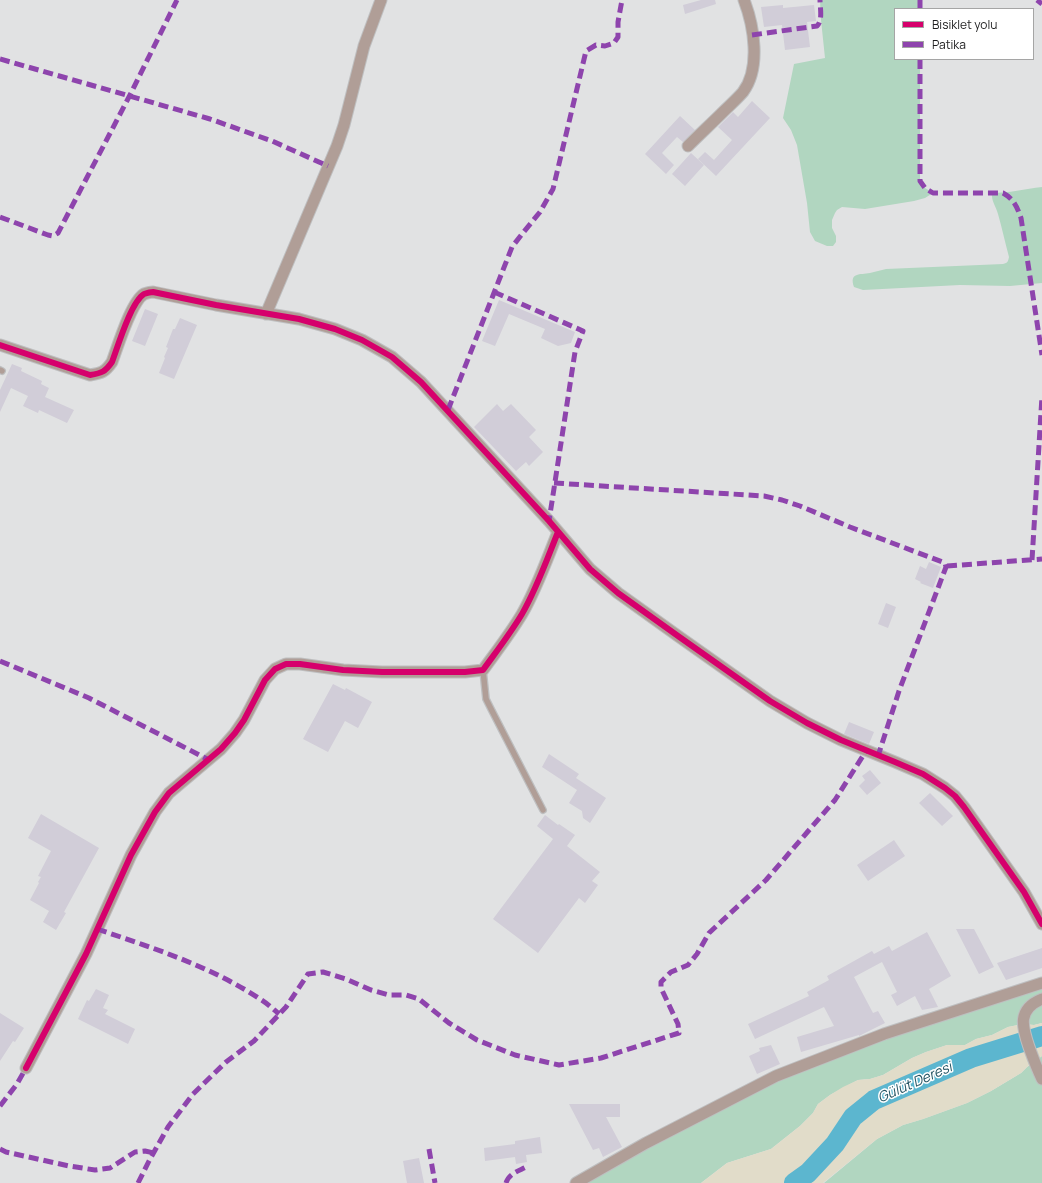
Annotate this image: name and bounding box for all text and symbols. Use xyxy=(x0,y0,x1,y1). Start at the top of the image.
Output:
legend xyxy=(894,8,1034,60)
text: Bisiklet yolu xyxy=(932,16,997,33)
text: Patika xyxy=(932,36,966,53)
water label: Gülüt Deresi xyxy=(875,1059,955,1107)

